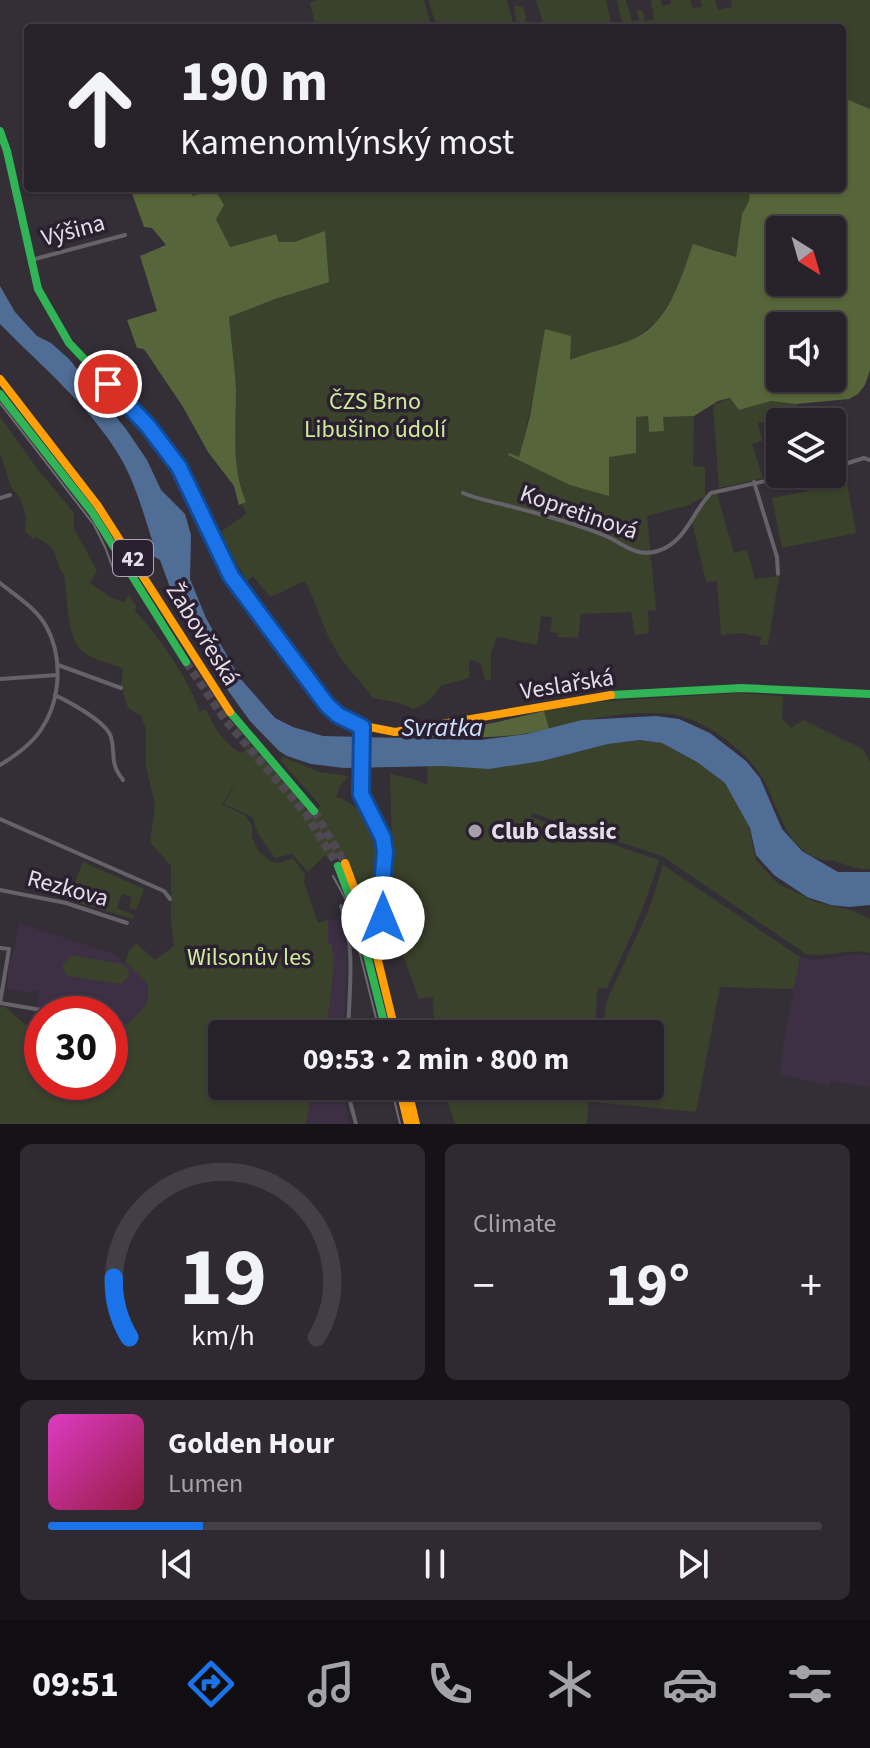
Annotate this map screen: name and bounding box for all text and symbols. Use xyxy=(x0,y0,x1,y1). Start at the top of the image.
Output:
text: 190 m xyxy=(180,43,328,122)
icon: ahead xyxy=(48,56,152,160)
text: Kamenomlýnský most xyxy=(180,117,514,168)
street label: Výšina xyxy=(37,205,109,256)
north arrow xyxy=(766,216,846,296)
map controls xyxy=(766,216,846,488)
button: sound xyxy=(766,312,846,392)
pin xyxy=(74,350,142,418)
icon: arrive xyxy=(86,362,130,406)
park label: ČZS Brno Libušino údolí xyxy=(304,384,447,447)
button: layers xyxy=(766,408,846,488)
street label: Kopretinová xyxy=(515,476,643,549)
road number: 42 xyxy=(113,540,153,576)
street label: Žabovřeská xyxy=(157,576,248,693)
street label: Veslařská xyxy=(518,660,616,709)
water label: Svratka xyxy=(401,709,483,746)
place label: Club Classic xyxy=(491,814,617,849)
marker: Club Classic xyxy=(466,822,484,840)
street label: Rezkova xyxy=(23,861,112,916)
position arrow xyxy=(341,876,425,960)
park label: Wilsonův les xyxy=(187,940,311,975)
speed limit sign: 30 xyxy=(24,996,128,1100)
text: 09:53 · 2 min · 800 m xyxy=(303,1038,569,1081)
text: Climate xyxy=(473,1205,557,1242)
text: 19 xyxy=(179,1219,266,1337)
text: 19° xyxy=(605,1244,690,1329)
text: − xyxy=(473,1255,495,1318)
text: + xyxy=(800,1255,822,1318)
text: km/h xyxy=(191,1316,254,1356)
text: Golden Hour xyxy=(168,1422,334,1465)
text: Lumen xyxy=(168,1465,243,1502)
icon: previous xyxy=(155,1542,199,1586)
icon: pause xyxy=(413,1542,457,1586)
icon: next xyxy=(671,1542,715,1586)
icon: directions xyxy=(183,1656,239,1712)
icon: music xyxy=(303,1656,359,1712)
icon: phone xyxy=(422,1656,478,1712)
icon: climate xyxy=(542,1656,598,1712)
icon: car xyxy=(662,1656,718,1712)
icon: filters xyxy=(782,1656,838,1712)
text: 09:51 xyxy=(32,1659,119,1710)

